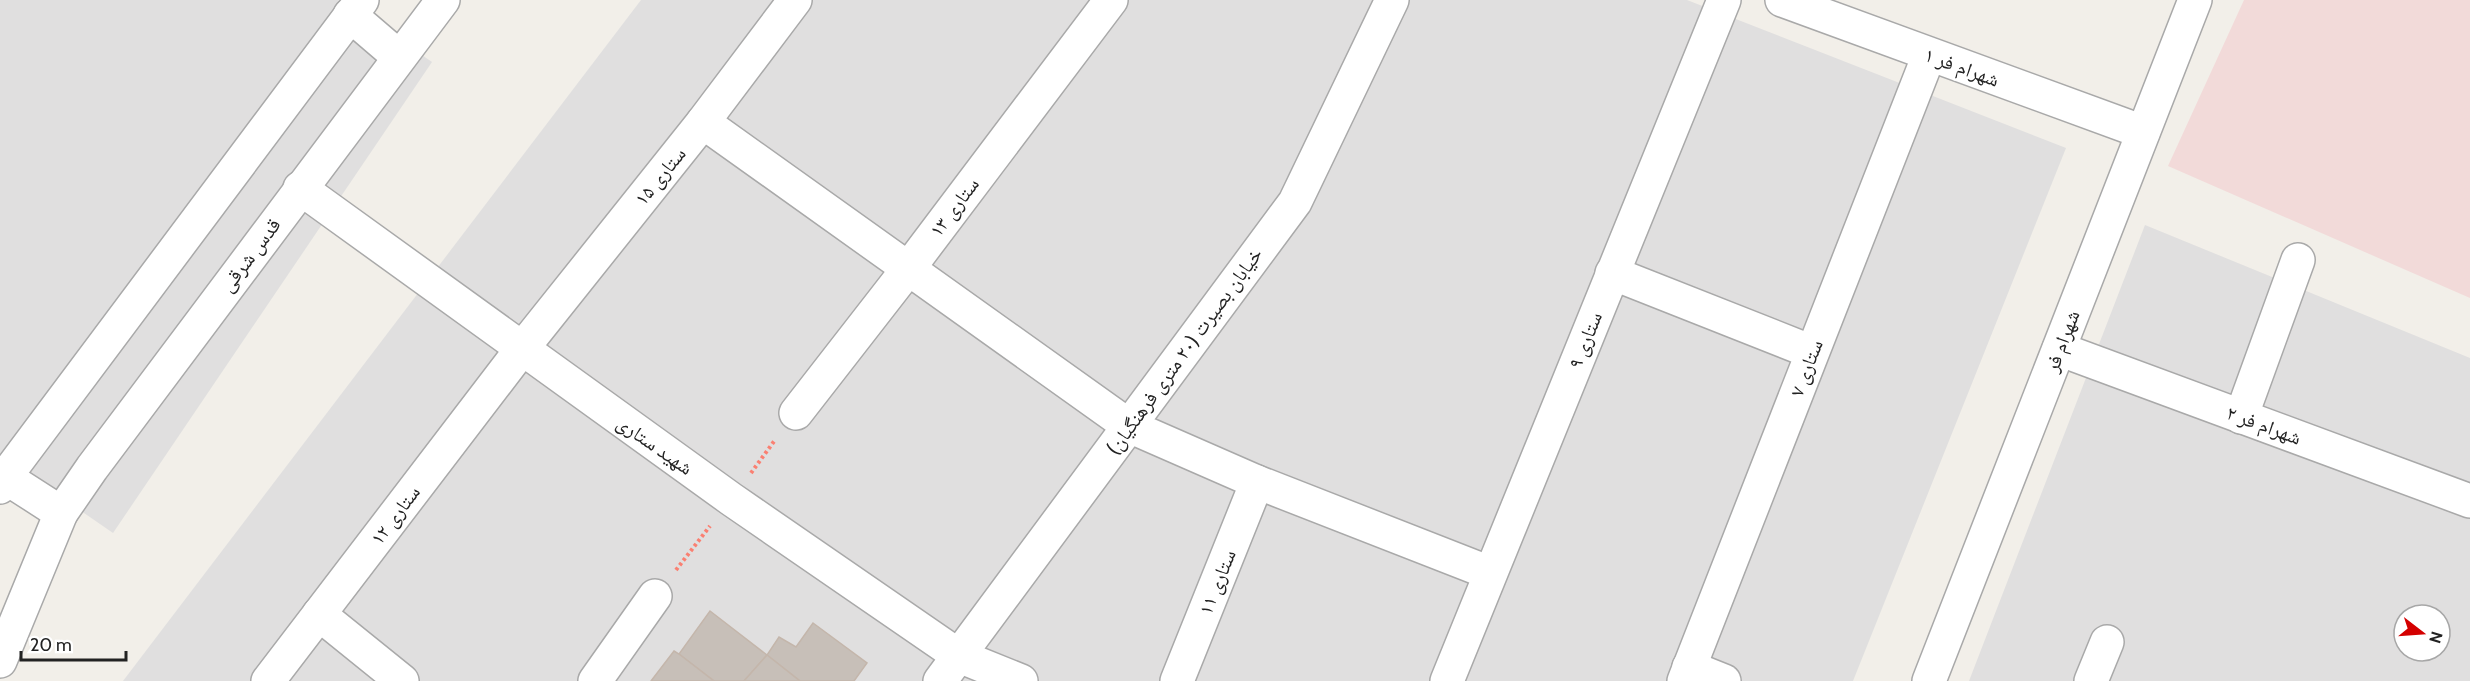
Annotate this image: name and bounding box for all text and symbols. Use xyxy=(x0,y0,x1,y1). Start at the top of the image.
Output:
street label: شهرام فر ۱ xyxy=(1921,42,2003,93)
street label: ستاری ۱۵ xyxy=(629,142,691,210)
street label: ستاری ۱۳ xyxy=(924,173,984,241)
street label: قدس شرقی xyxy=(215,213,285,297)
street label: خیابان بصیرت (۲۰ متری فرهنگیان) xyxy=(1101,243,1267,459)
street label: شهرام فر xyxy=(2039,307,2087,377)
street label: ستاری ۹ xyxy=(1563,308,1607,372)
street label: ستاری ۷ xyxy=(1784,336,1828,400)
street label: شهرام فر ۲ xyxy=(2223,400,2305,451)
street label: شهید ستاری xyxy=(612,410,698,480)
street label: ستاری ۱۲ xyxy=(365,481,425,549)
street label: ستاری ۱۱ xyxy=(1193,546,1241,618)
north arrow xyxy=(2392,603,2452,663)
scale bar xyxy=(21,624,126,662)
text: N xyxy=(2425,629,2447,645)
text: 20 m xyxy=(30,634,72,656)

